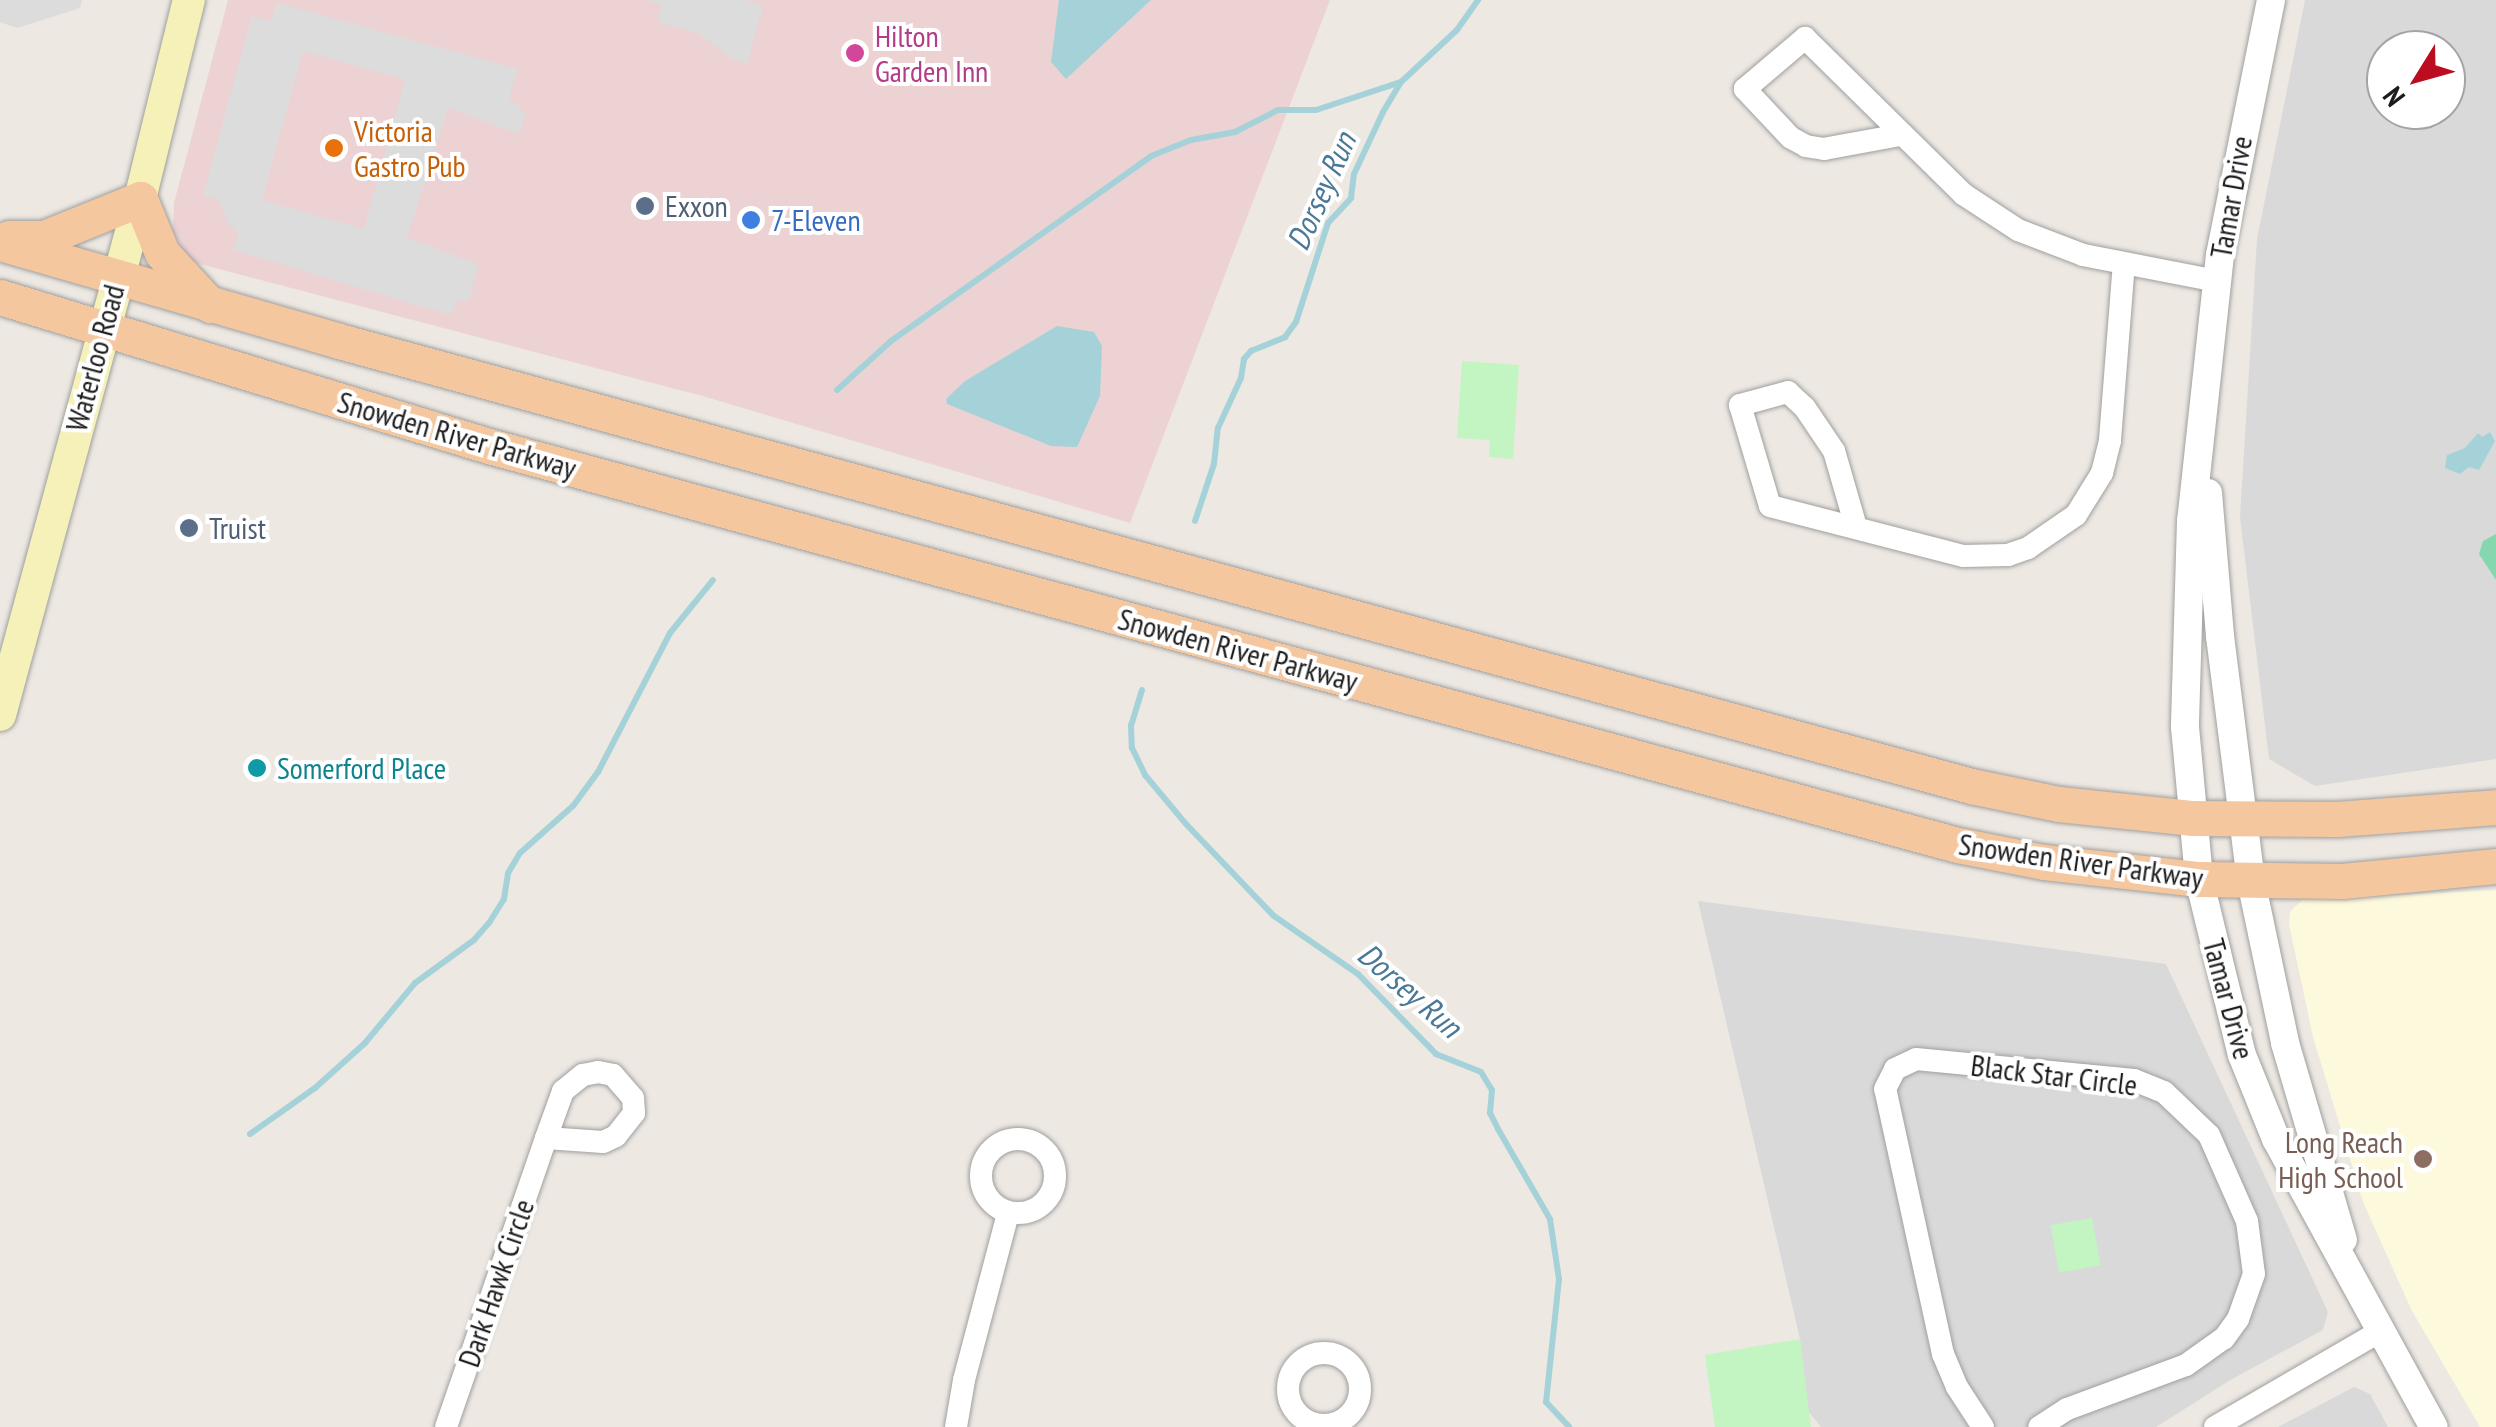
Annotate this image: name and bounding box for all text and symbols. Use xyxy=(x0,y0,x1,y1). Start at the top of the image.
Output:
place label: Hilton Garden Inn xyxy=(875,18,988,88)
north arrow xyxy=(2366,30,2466,130)
marker: Hilton Garden Inn xyxy=(844,42,866,64)
text: N xyxy=(2374,80,2413,114)
place label: Victoria Gastro Pub xyxy=(354,113,465,184)
water label: Dorsey Run xyxy=(1278,126,1364,256)
street label: Tamar Drive xyxy=(2203,133,2259,261)
marker: Victoria Gastro Pub xyxy=(323,137,345,159)
place label: Exxon xyxy=(665,188,728,224)
marker: Exxon xyxy=(634,195,656,217)
place label: 7-Eleven xyxy=(771,202,861,238)
marker: 7-Eleven xyxy=(740,209,762,231)
street label: Waterloo Road xyxy=(58,281,132,435)
street label: Snowden River Parkway xyxy=(334,384,580,486)
place label: Truist xyxy=(209,510,266,546)
marker: Truist xyxy=(178,517,200,539)
street label: Snowden River Parkway xyxy=(1114,601,1362,699)
place label: Somerford Place xyxy=(277,750,446,786)
marker: Somerford Place xyxy=(246,757,268,779)
street label: Snowden River Parkway xyxy=(1956,826,2206,896)
water label: Dorsey Run xyxy=(1350,935,1470,1045)
street label: Tamar Drive xyxy=(2196,935,2262,1063)
street label: Black Star Circle xyxy=(1968,1047,2140,1103)
place label: Long Reach High School xyxy=(2278,1124,2403,1194)
marker: Long Reach High School xyxy=(2412,1148,2434,1170)
street label: Dark Hawk Circle xyxy=(450,1194,542,1372)

